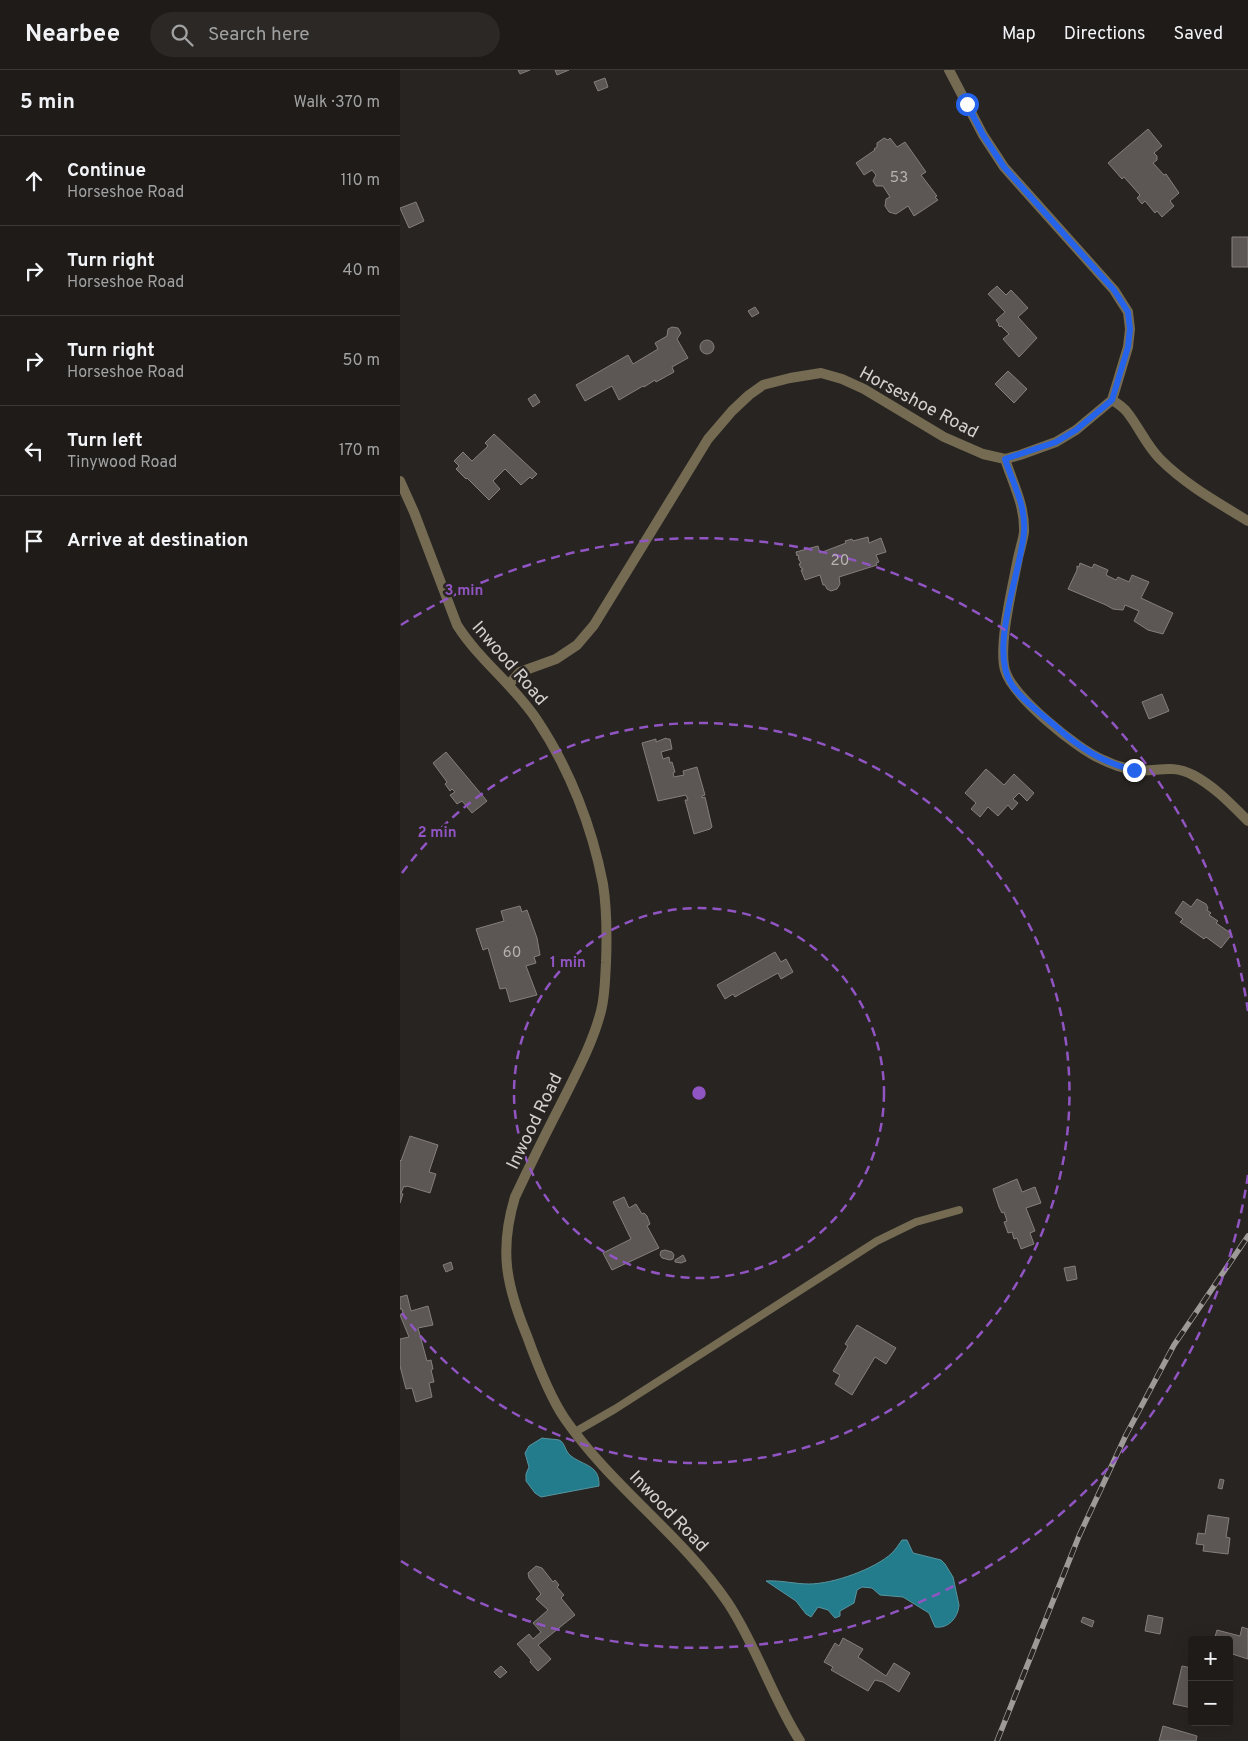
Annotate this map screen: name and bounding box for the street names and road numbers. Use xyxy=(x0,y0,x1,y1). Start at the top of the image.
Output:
street label: Horseshoe Road xyxy=(855,362,982,444)
street label: Inwood Road xyxy=(466,617,552,711)
street label: Inwood Road xyxy=(502,1070,569,1174)
street label: Inwood Road xyxy=(623,1467,712,1558)

